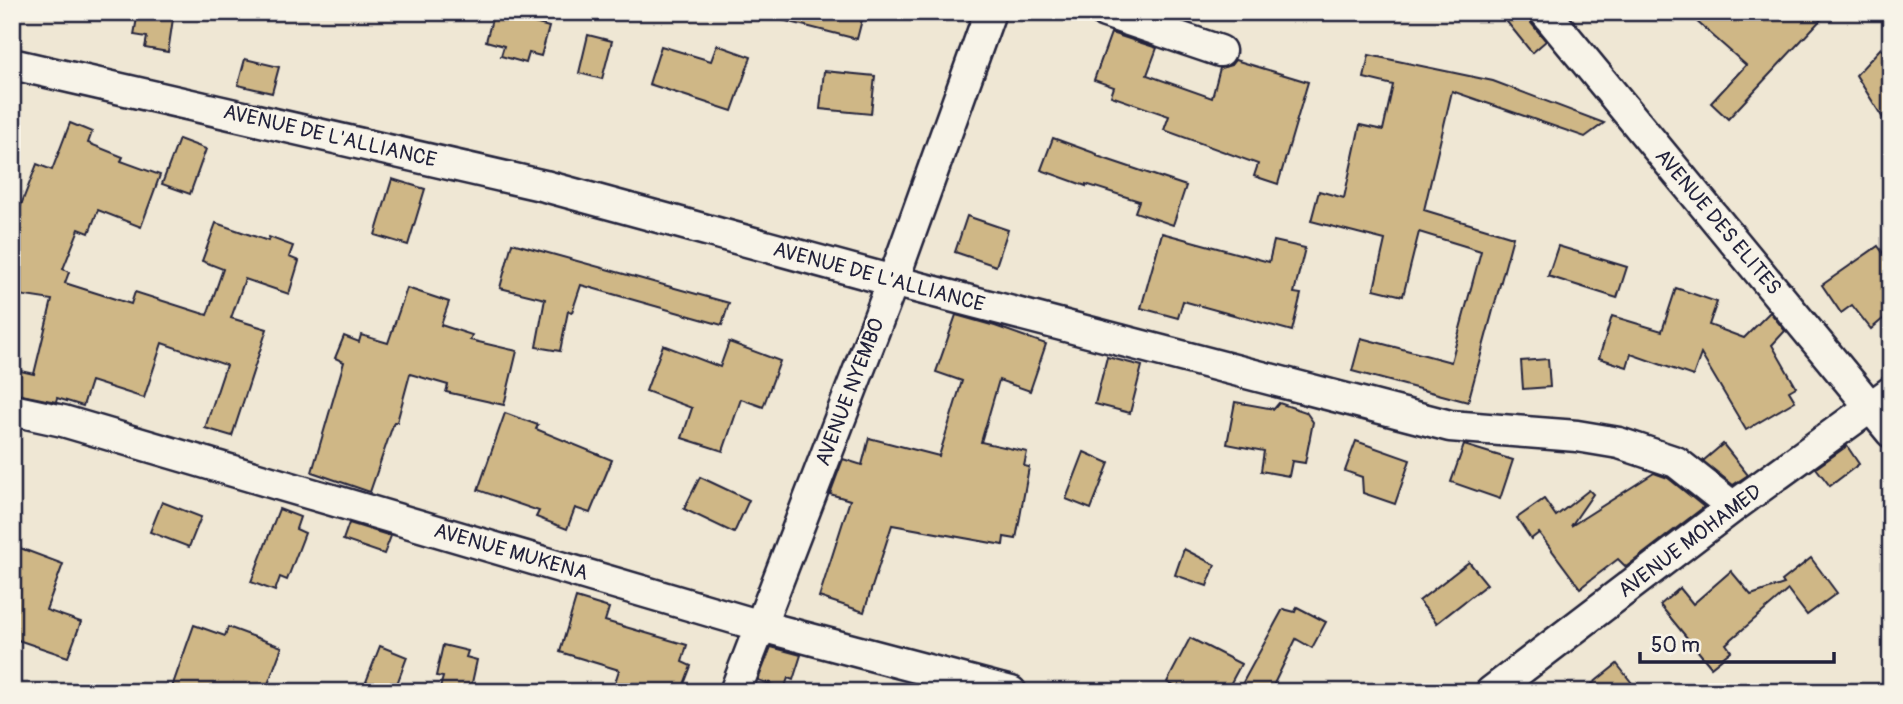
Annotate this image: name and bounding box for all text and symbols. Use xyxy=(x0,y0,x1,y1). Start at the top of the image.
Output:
street label: AVENUE DE L'ALLIANCE xyxy=(221,98,439,174)
street label: AVENUE DES ELITES xyxy=(1649,143,1787,301)
street label: AVENUE DE L'ALLIANCE xyxy=(770,236,988,318)
street label: AVENUE NYEMBO xyxy=(809,314,891,470)
street label: AVENUE MOHAMED xyxy=(1613,478,1767,604)
street label: AVENUE MUKENA xyxy=(431,517,591,587)
scale bar xyxy=(1640,620,1835,664)
text: 50 m xyxy=(1651,632,1700,659)

